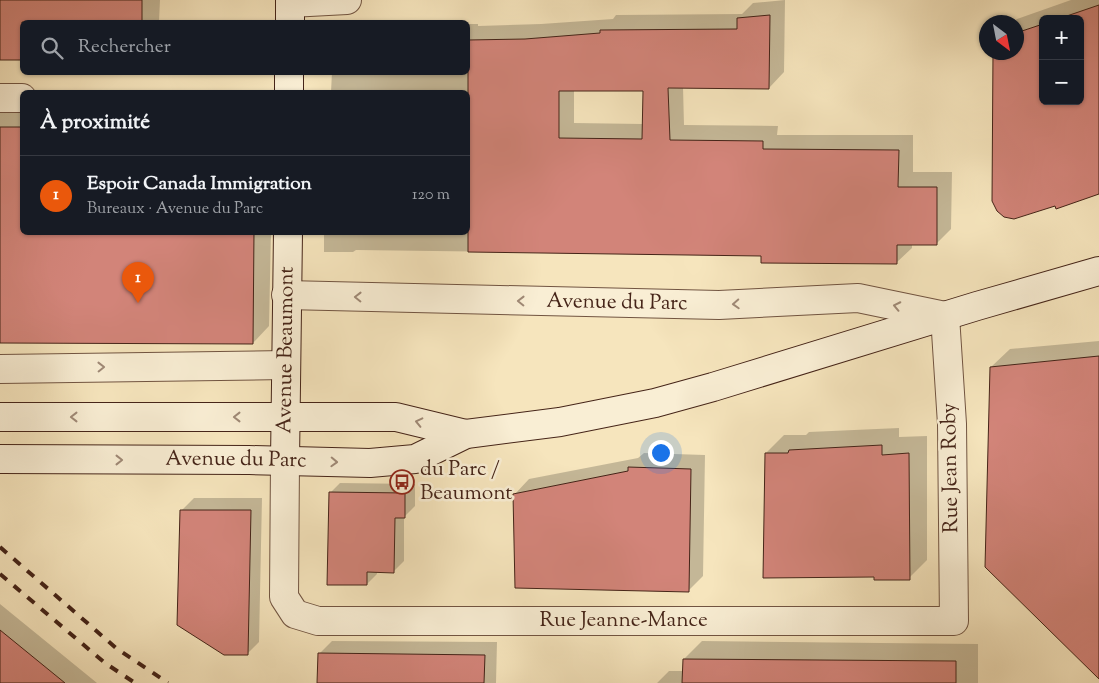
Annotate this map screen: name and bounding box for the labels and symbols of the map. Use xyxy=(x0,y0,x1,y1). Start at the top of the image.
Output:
north arrow xyxy=(979,15,1024,60)
pin: 1 xyxy=(122,262,154,303)
street label: Avenue Beaumont xyxy=(270,266,303,434)
street label: Avenue du Parc xyxy=(546,287,688,319)
one-way arrow xyxy=(354,292,362,303)
one-way arrow xyxy=(517,295,525,306)
one-way arrow xyxy=(732,298,740,309)
one-way arrow xyxy=(893,302,902,312)
one-way arrow xyxy=(97,362,105,373)
street label: Rue Jean Roby xyxy=(935,402,967,533)
one-way arrow xyxy=(70,412,78,422)
one-way arrow xyxy=(232,412,240,422)
one-way arrow xyxy=(414,417,423,428)
your location xyxy=(648,440,674,466)
street label: Avenue du Parc xyxy=(165,445,307,476)
one-way arrow xyxy=(115,455,123,465)
place label: du Parc / Beaumont xyxy=(420,455,513,509)
one-way arrow xyxy=(330,457,338,468)
bus stop icon: du Parc / Beaumont xyxy=(389,469,415,495)
street label: Rue Jeanne-Mance xyxy=(540,606,708,636)

